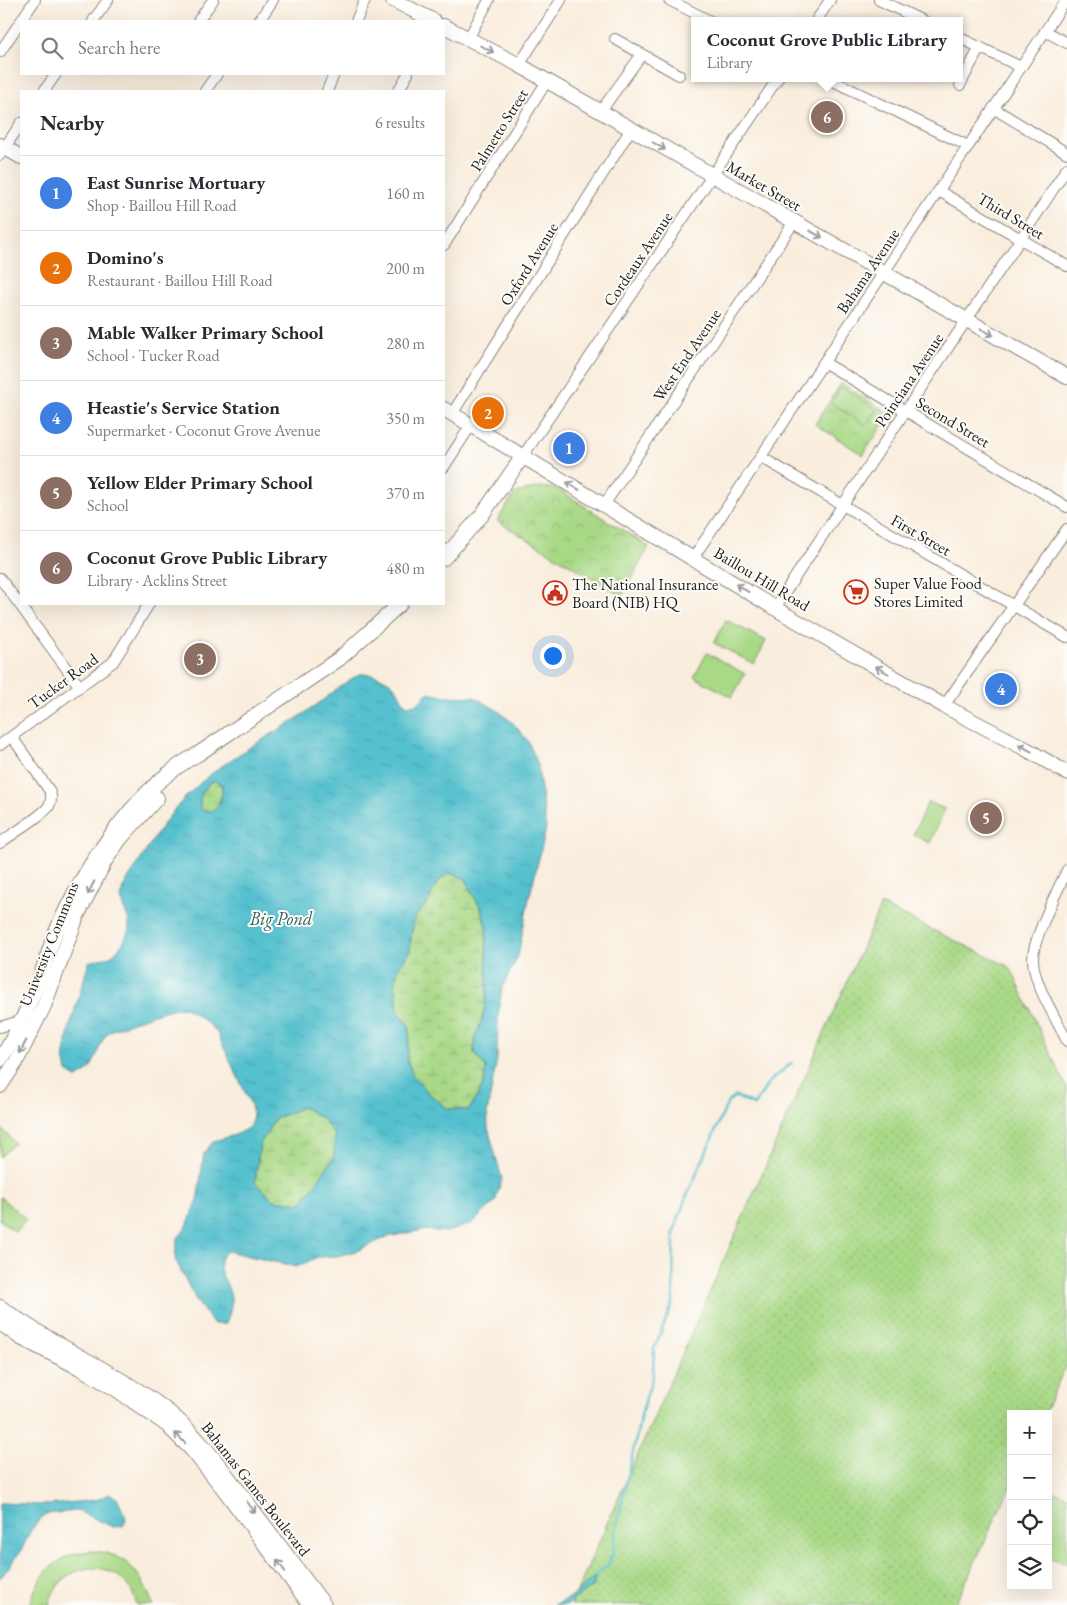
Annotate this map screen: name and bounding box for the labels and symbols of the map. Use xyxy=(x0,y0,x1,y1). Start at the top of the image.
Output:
one-way arrow xyxy=(479,45,494,54)
street label: Palmetto Street xyxy=(465,85,533,175)
pin: 6 xyxy=(811,98,843,136)
one-way arrow xyxy=(651,141,666,151)
street label: Market Street xyxy=(723,156,805,216)
street label: Third Street xyxy=(974,188,1048,244)
street label: Cordeaux Avenue xyxy=(599,208,677,310)
street label: Oxford Avenue xyxy=(495,218,563,310)
street label: Bahama Avenue xyxy=(832,224,904,318)
one-way arrow xyxy=(808,230,822,240)
street label: West End Avenue xyxy=(648,305,726,405)
one-way arrow xyxy=(980,327,995,337)
street label: Poinciana Avenue xyxy=(870,329,948,431)
street label: Second Street xyxy=(912,392,994,452)
pin: 2 xyxy=(472,394,504,432)
pin: 1 xyxy=(553,429,585,467)
one-way arrow xyxy=(567,481,581,491)
street label: First Street xyxy=(887,509,955,561)
street label: Baillou Hill Road xyxy=(710,542,815,616)
place label: Super Value Food Stores Limited xyxy=(874,573,983,612)
place label: The National Insurance Board (NIB) HQ xyxy=(572,574,718,613)
supermarket icon: Super Value Food Stores Limited xyxy=(843,579,869,605)
public building icon: The National Insurance Board (NIB) HQ xyxy=(542,580,568,606)
one-way arrow xyxy=(736,582,750,592)
pin: 3 xyxy=(184,640,216,678)
your location xyxy=(540,643,566,669)
street label: Tucker Road xyxy=(24,648,103,713)
one-way arrow xyxy=(876,665,890,675)
pin: 4 xyxy=(985,670,1017,708)
one-way arrow xyxy=(1018,743,1033,752)
pin: 5 xyxy=(970,799,1002,837)
street label: University Commons xyxy=(14,879,84,1009)
one-way arrow xyxy=(86,880,96,895)
water label: Big Pond xyxy=(249,907,313,931)
one-way arrow xyxy=(18,1039,28,1054)
street label: Bahamas Games Boulevard xyxy=(197,1417,316,1561)
one-way arrow xyxy=(175,1433,187,1445)
one-way arrow xyxy=(246,1500,256,1514)
one-way arrow xyxy=(276,1559,286,1573)

